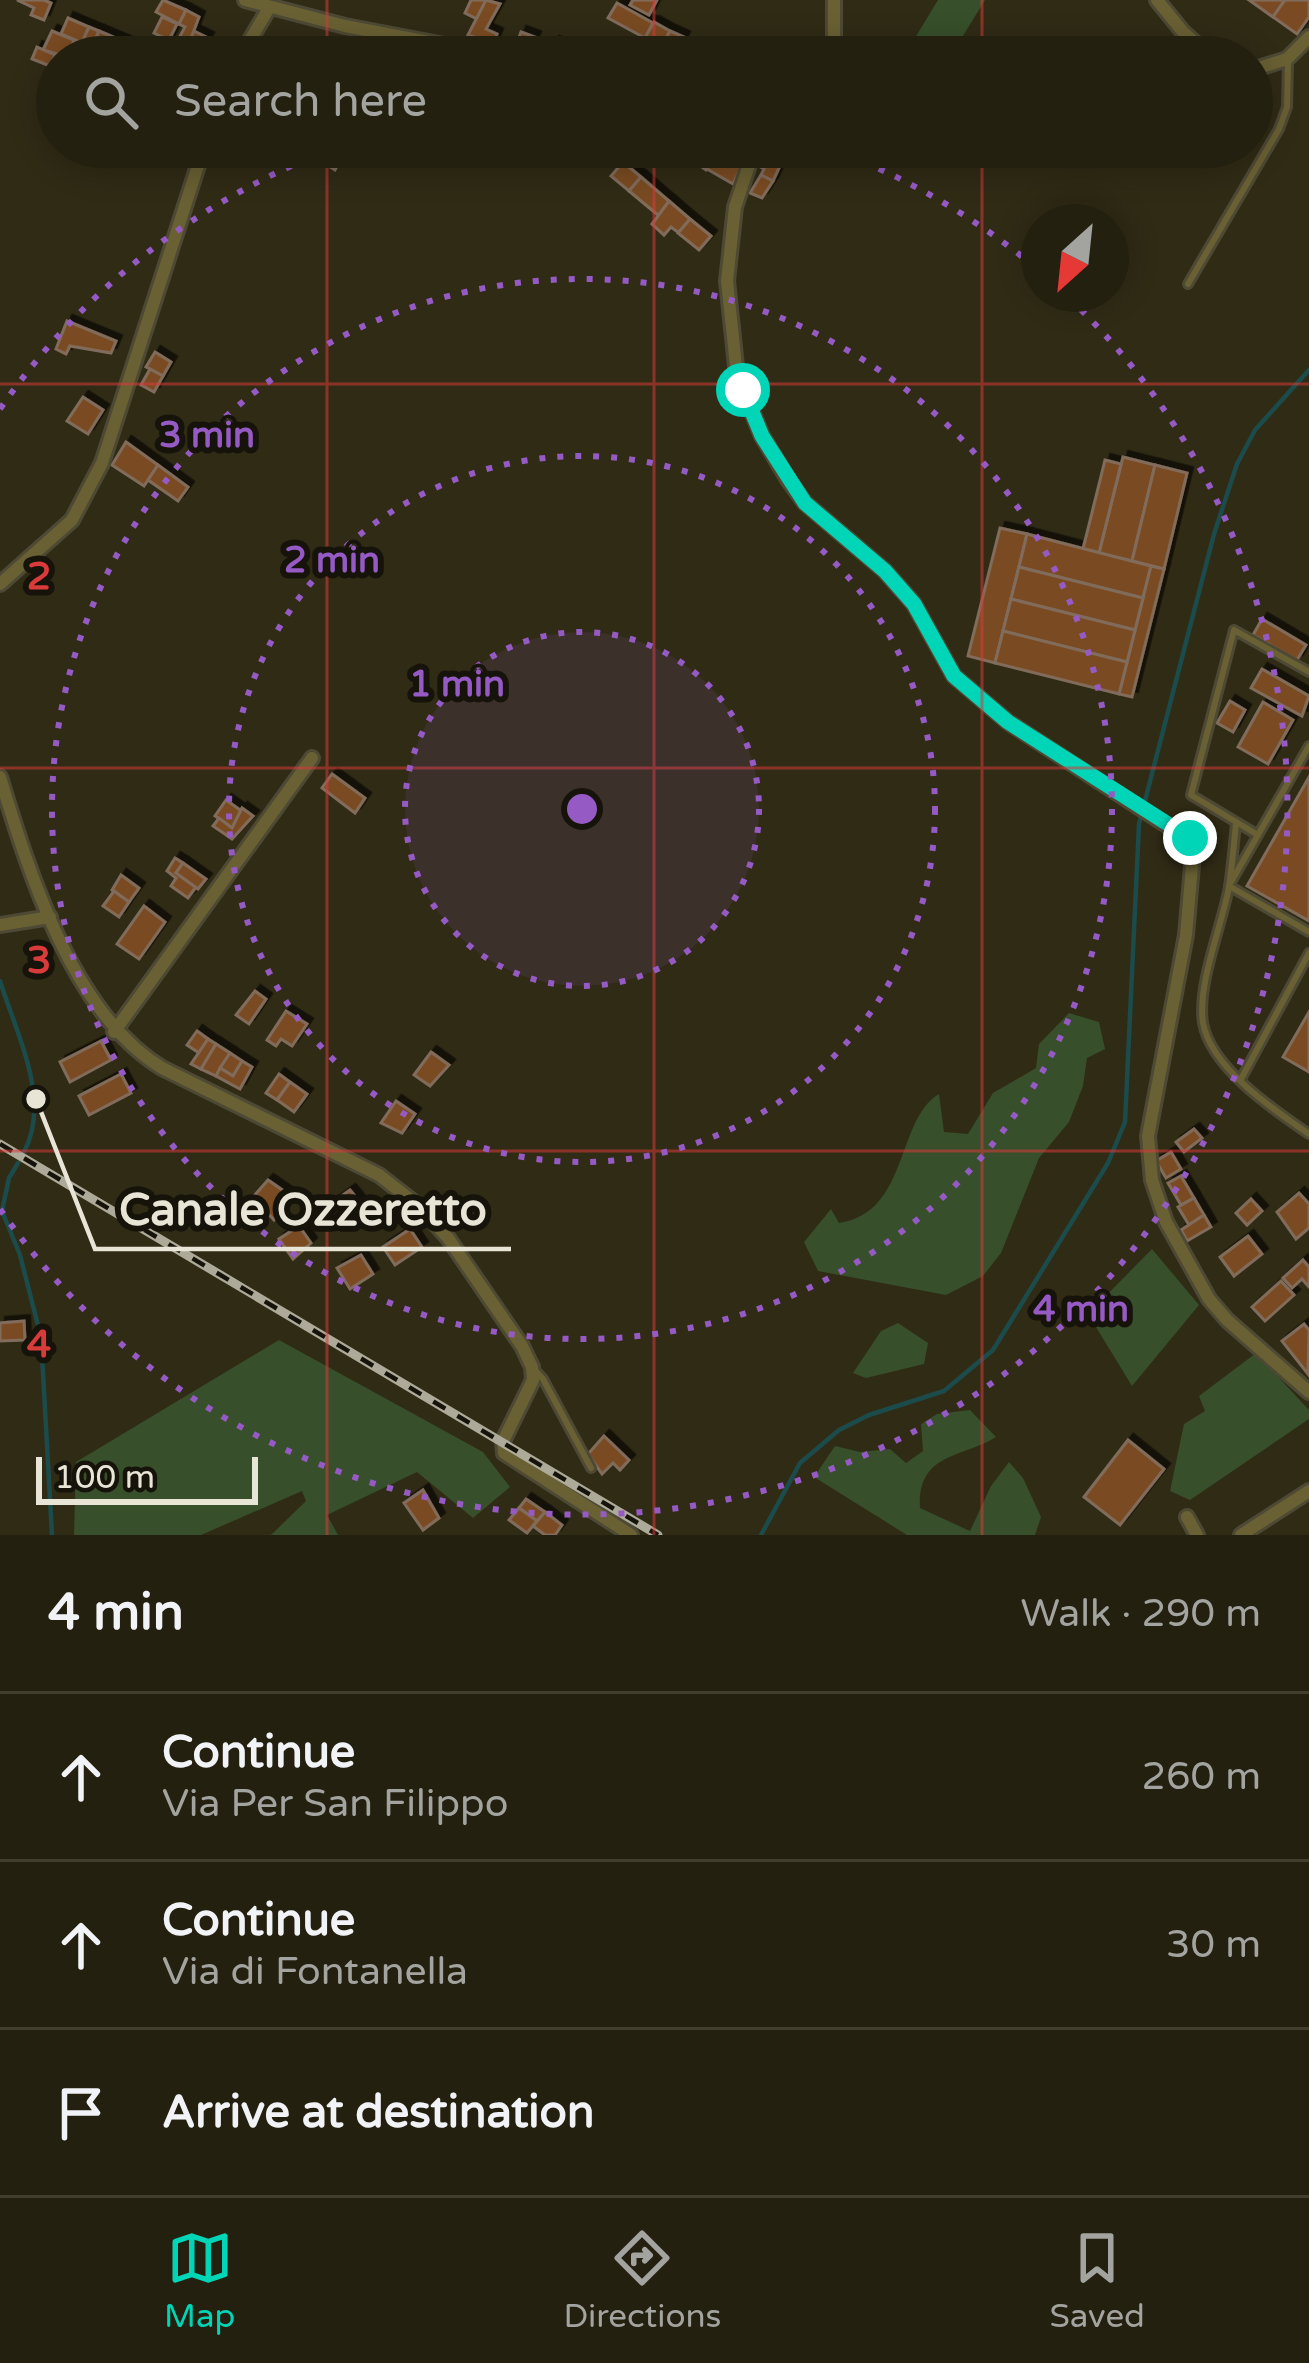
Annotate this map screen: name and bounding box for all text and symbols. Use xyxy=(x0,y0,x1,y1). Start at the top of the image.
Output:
search box xyxy=(36,36,1273,168)
icon: search xyxy=(78,69,144,135)
text: Search here xyxy=(174,75,427,129)
north arrow xyxy=(1021,204,1129,312)
route start xyxy=(716,363,770,417)
text: 3 min xyxy=(159,414,255,457)
text: 2 min xyxy=(284,539,380,582)
text: 2 xyxy=(27,553,51,600)
text: 1 min xyxy=(409,663,505,706)
centre of rings xyxy=(561,788,603,830)
route end xyxy=(1163,811,1217,865)
text: 3 xyxy=(27,937,51,984)
callout: Canale Ozzeretto xyxy=(95,1168,511,1249)
text: Canale Ozzeretto xyxy=(119,1184,487,1238)
text: 4 min xyxy=(1033,1288,1129,1331)
text: 4 xyxy=(27,1321,51,1368)
scale bar xyxy=(36,1451,258,1504)
text: 100 m xyxy=(54,1458,155,1497)
text: 4 min xyxy=(48,1582,184,1644)
text: Walk · 290 m xyxy=(1020,1590,1261,1637)
text: Continue xyxy=(162,1726,355,1780)
icon: ahead xyxy=(48,1744,114,1810)
text: 260 m xyxy=(1142,1753,1261,1800)
text: Via Per San Filippo xyxy=(162,1780,508,1827)
text: Continue xyxy=(162,1894,355,1948)
icon: ahead xyxy=(48,1912,114,1978)
text: 30 m xyxy=(1166,1921,1261,1968)
text: Via di Fontanella xyxy=(162,1948,468,1995)
icon: arrive xyxy=(48,2080,114,2146)
text: Arrive at destination xyxy=(162,2086,594,2140)
tab: Map xyxy=(164,2225,235,2336)
tab: Directions xyxy=(563,2225,721,2336)
tab: Saved xyxy=(1050,2225,1145,2336)

